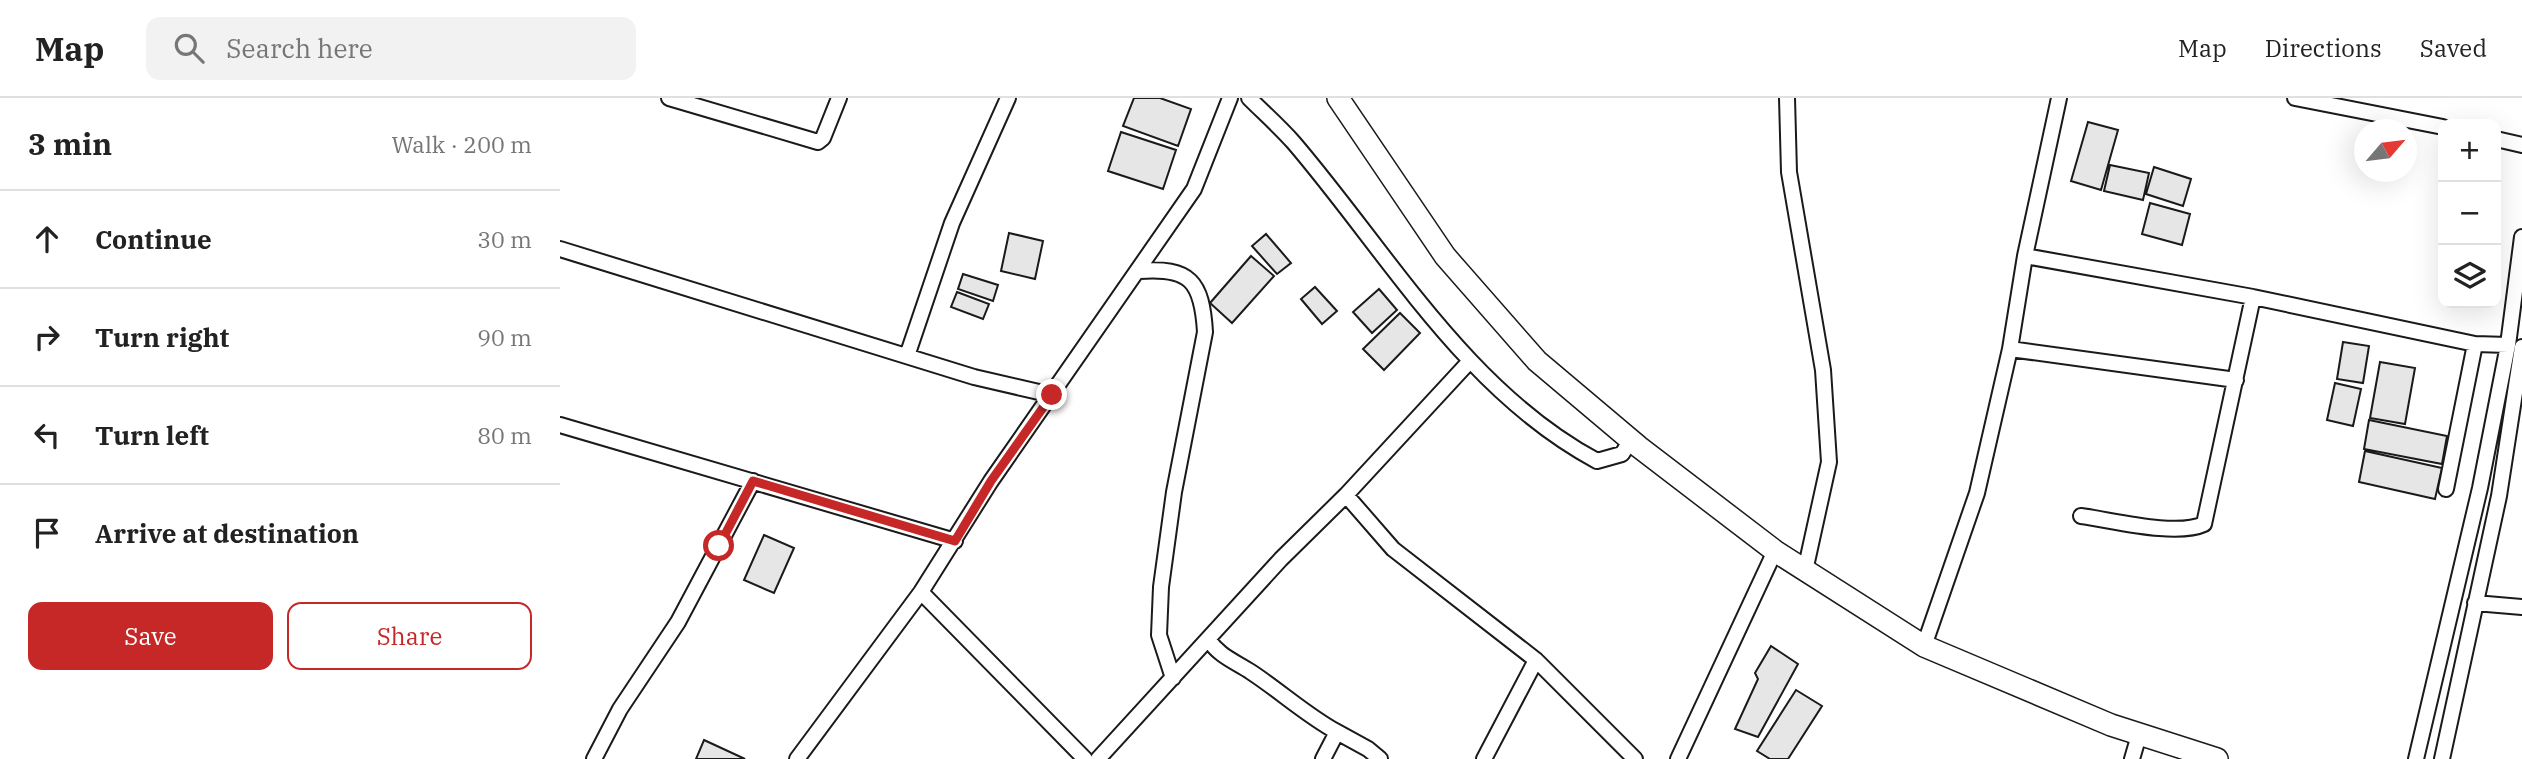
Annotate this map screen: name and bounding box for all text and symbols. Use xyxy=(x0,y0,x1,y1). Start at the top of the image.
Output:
search box xyxy=(146,17,636,80)
text: Map xyxy=(35,27,104,70)
icon: search xyxy=(170,29,208,67)
text: Search here xyxy=(226,31,373,65)
text: Map xyxy=(2178,32,2227,64)
text: Directions xyxy=(2265,32,2382,64)
text: Saved xyxy=(2420,32,2487,64)
north arrow xyxy=(2354,119,2417,182)
map controls xyxy=(2438,119,2501,308)
button: + xyxy=(2438,119,2501,182)
text: 3 min xyxy=(28,124,112,163)
text: Walk · 200 m xyxy=(391,129,532,159)
button: − xyxy=(2438,182,2501,245)
icon: ahead xyxy=(28,220,66,258)
text: Continue xyxy=(95,222,212,256)
text: 30 m xyxy=(477,224,532,254)
button: layers xyxy=(2438,245,2501,308)
icon: right xyxy=(28,318,66,356)
text: Turn right xyxy=(95,320,229,354)
text: 90 m xyxy=(477,322,532,352)
route end xyxy=(1036,379,1067,410)
icon: left xyxy=(28,416,66,454)
text: Turn left xyxy=(95,418,209,452)
text: 80 m xyxy=(477,420,532,450)
icon: arrive xyxy=(28,514,66,552)
text: Arrive at destination xyxy=(95,516,359,550)
route start xyxy=(703,530,734,561)
button: Save xyxy=(28,602,273,670)
button: Share xyxy=(287,602,532,670)

